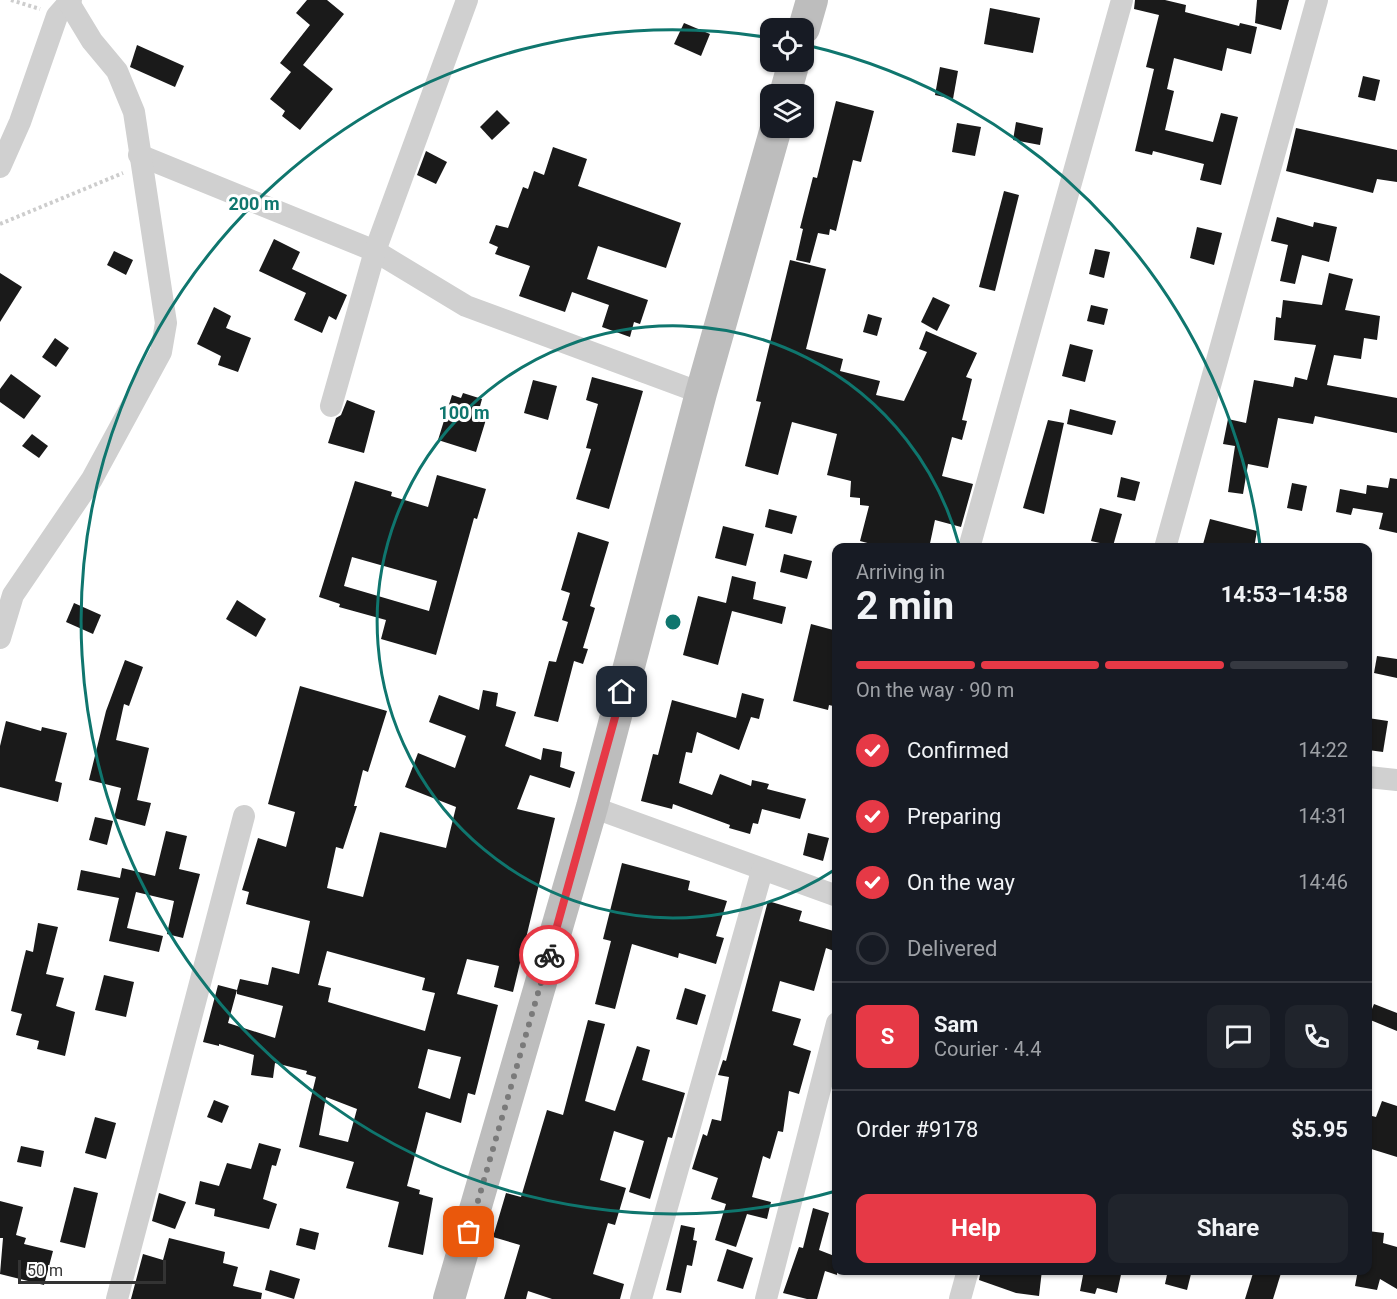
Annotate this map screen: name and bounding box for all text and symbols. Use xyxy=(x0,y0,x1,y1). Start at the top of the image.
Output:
map controls xyxy=(760,18,814,138)
button: locate xyxy=(760,18,814,72)
button: layers xyxy=(760,84,814,138)
text: 200 m xyxy=(228,193,280,214)
text: 100 m xyxy=(438,402,490,423)
text: Arriving in xyxy=(856,560,945,584)
text: 14:53–14:58 xyxy=(1221,582,1348,607)
text: 2 min xyxy=(856,583,954,629)
centre of rings xyxy=(663,612,683,632)
pin xyxy=(596,666,647,717)
icon: home xyxy=(605,675,638,708)
text: On the way · 90 m xyxy=(856,678,1014,702)
icon: check xyxy=(856,734,889,767)
text: Confirmed xyxy=(907,738,1009,763)
text: 14:22 xyxy=(1298,738,1348,762)
icon: check xyxy=(856,800,889,833)
text: Preparing xyxy=(907,804,1001,829)
text: 14:31 xyxy=(1298,804,1348,828)
icon: check xyxy=(856,866,889,899)
text: On the way xyxy=(907,870,1015,895)
text: 14:46 xyxy=(1298,870,1348,894)
courier xyxy=(519,925,579,985)
text: Delivered xyxy=(907,936,997,961)
icon: bike xyxy=(533,939,566,972)
button: chat xyxy=(1207,1005,1270,1068)
button: phone xyxy=(1285,1005,1348,1068)
text: Sam xyxy=(934,1012,978,1037)
text: S xyxy=(881,1024,894,1049)
text: Courier · 4.4 xyxy=(934,1037,1041,1061)
text: Order #9178 xyxy=(856,1117,978,1142)
text: $5.95 xyxy=(1291,1117,1348,1142)
button: Help xyxy=(856,1194,1096,1263)
button: Share xyxy=(1108,1194,1348,1263)
pin xyxy=(443,1206,494,1257)
icon: bag xyxy=(452,1215,485,1248)
scale bar xyxy=(18,1257,166,1284)
text: 50 m xyxy=(27,1261,63,1280)

